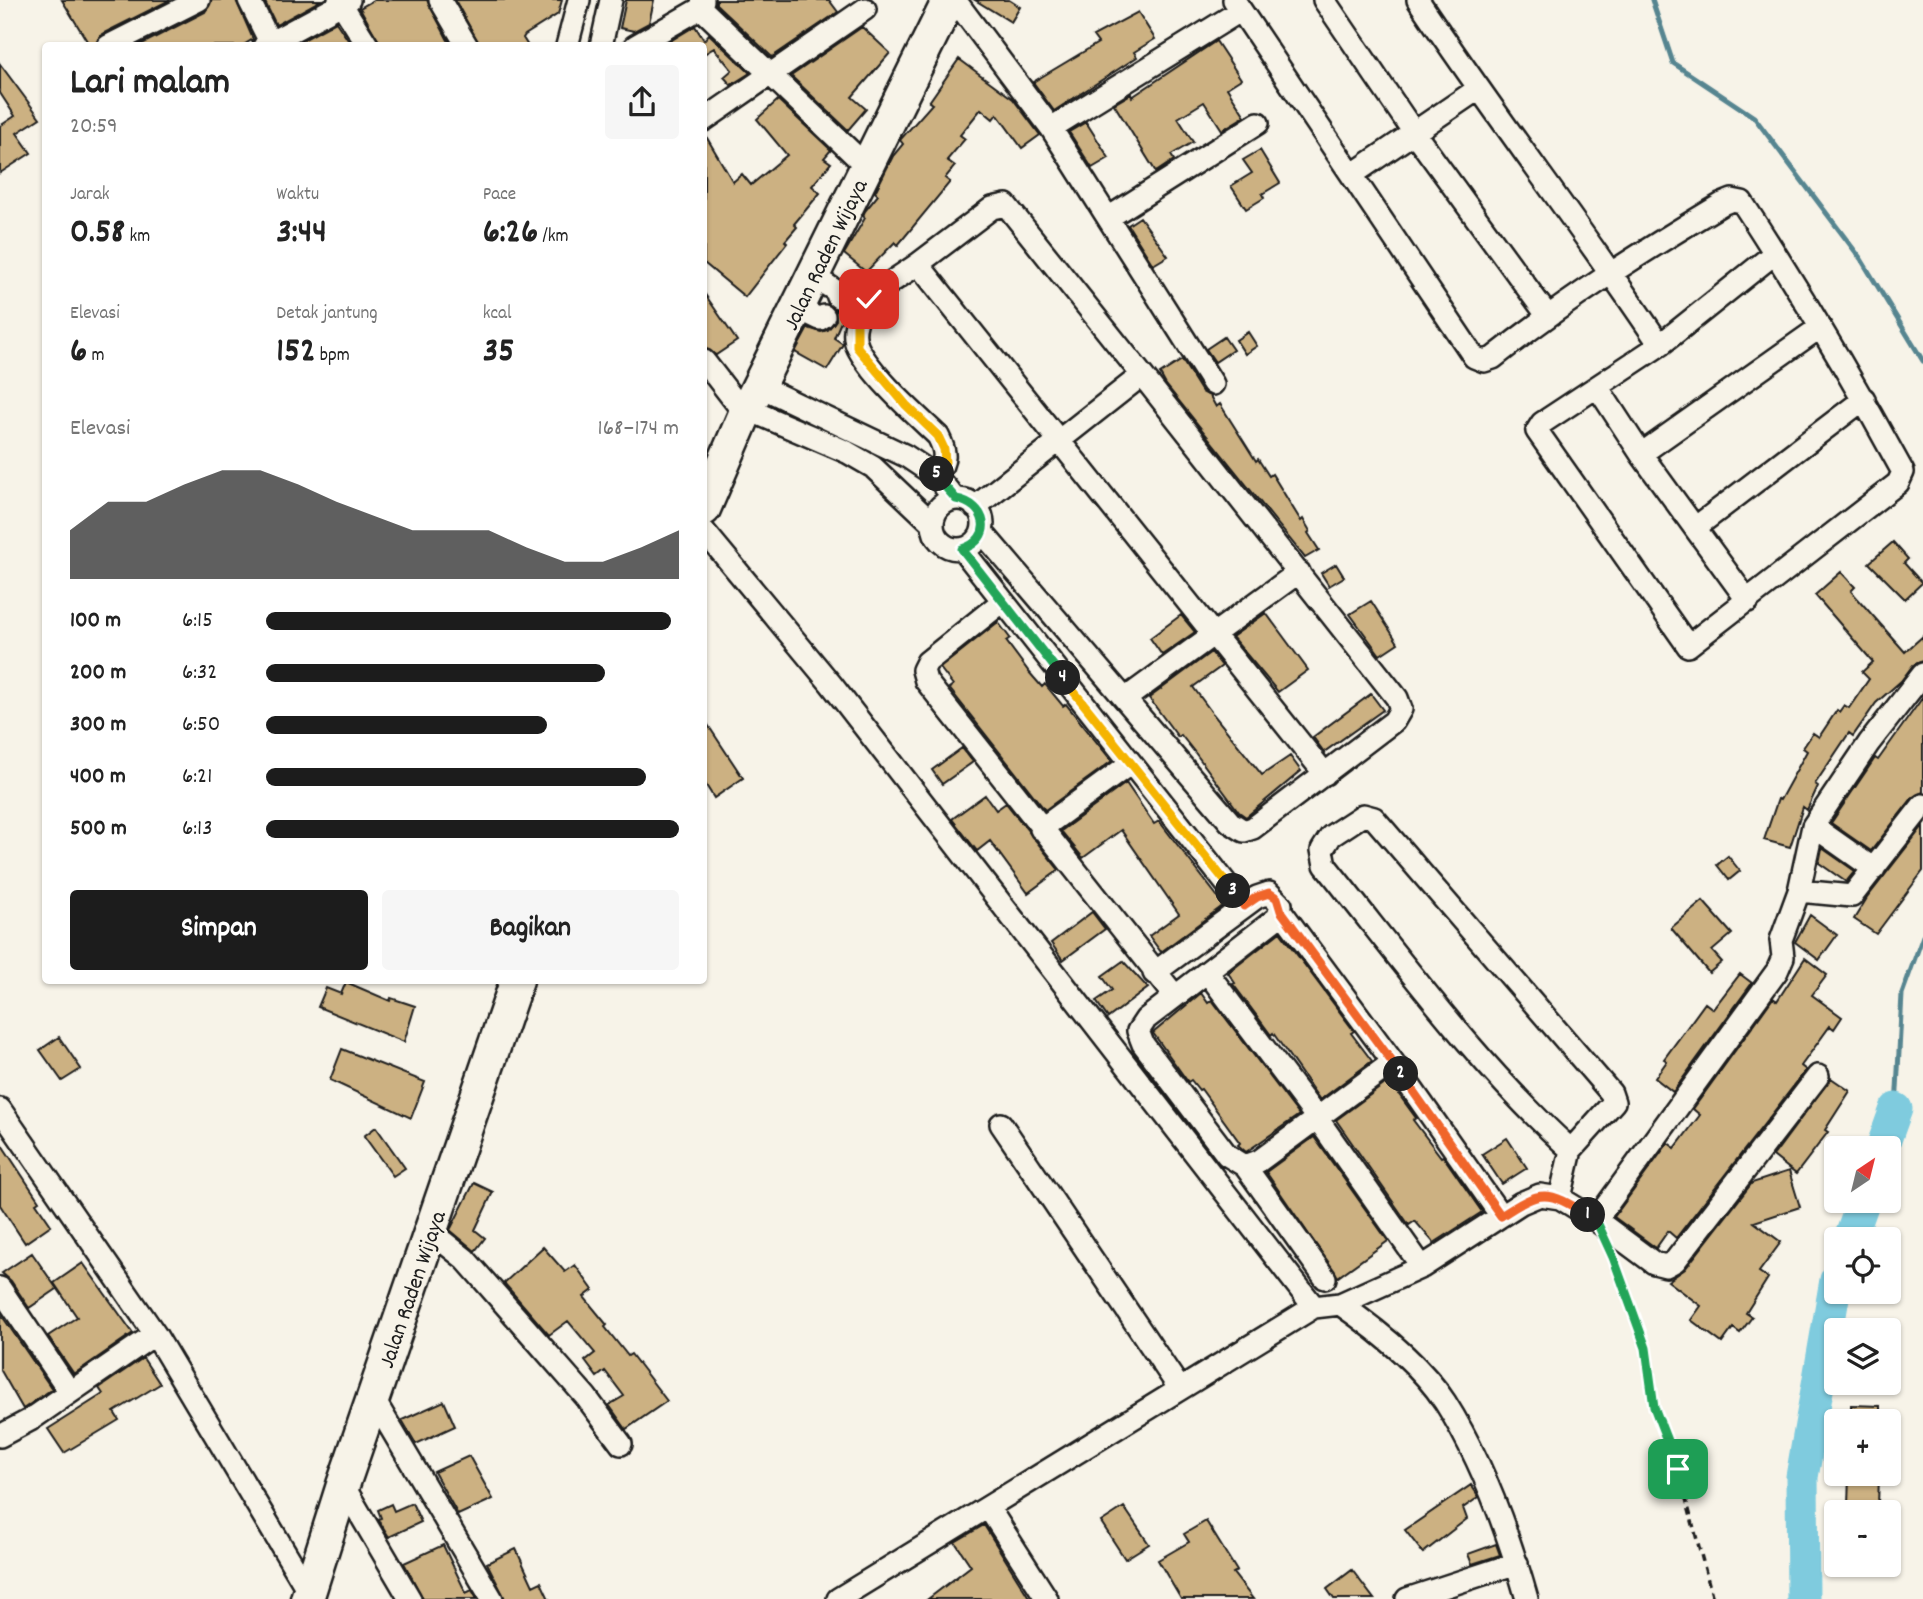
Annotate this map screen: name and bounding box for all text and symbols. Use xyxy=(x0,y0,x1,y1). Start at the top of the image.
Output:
text: Lari malam xyxy=(70,57,230,112)
button: share xyxy=(605,65,679,139)
text: 20:59 xyxy=(70,111,118,144)
street label: Jalan Raden Wijaya xyxy=(776,173,879,337)
text: Jarak xyxy=(70,182,110,209)
text: Waktu xyxy=(276,182,319,209)
text: Pace xyxy=(483,182,516,209)
text: 0.58 xyxy=(70,209,125,259)
text: 3:44 xyxy=(276,209,327,259)
text: 6:26 xyxy=(483,209,538,259)
text: km xyxy=(125,224,150,251)
text: /km xyxy=(538,224,569,251)
pin xyxy=(839,269,899,329)
icon: check xyxy=(850,280,888,318)
text: Elevasi xyxy=(70,301,120,328)
text: Detak jantung xyxy=(276,301,378,328)
text: kcal xyxy=(483,301,512,328)
text: 6 xyxy=(70,328,87,378)
text: 152 xyxy=(276,328,316,378)
text: 35 xyxy=(483,328,514,378)
text: m xyxy=(87,343,105,370)
text: bpm xyxy=(316,343,350,370)
text: Elevasi xyxy=(70,413,130,446)
text: 168–174 m xyxy=(598,413,679,446)
pin: 5 xyxy=(920,456,954,491)
text: 5 xyxy=(932,460,941,487)
text: 100 m xyxy=(70,605,121,638)
text: 6:15 xyxy=(182,605,213,638)
text: 200 m xyxy=(70,657,126,690)
text: 6:32 xyxy=(182,657,217,690)
pin: 4 xyxy=(1046,660,1080,696)
text: 4 xyxy=(1059,664,1066,691)
text: 300 m xyxy=(70,709,126,742)
text: 6:50 xyxy=(182,709,220,742)
text: 400 m xyxy=(70,761,126,794)
text: 6:21 xyxy=(182,761,212,794)
text: 500 m xyxy=(70,813,127,846)
text: 6:13 xyxy=(182,813,212,846)
pin: 3 xyxy=(1216,874,1250,908)
text: 3 xyxy=(1228,877,1237,904)
button: Simpan xyxy=(70,890,368,970)
button: Bagikan xyxy=(382,890,679,970)
pin: 2 xyxy=(1384,1056,1418,1092)
text: 2 xyxy=(1396,1060,1405,1087)
north arrow xyxy=(1824,1136,1900,1213)
map controls xyxy=(1824,1136,1901,1577)
pin: 1 xyxy=(1570,1198,1606,1232)
text: 1 xyxy=(1585,1201,1590,1228)
street label: Jalan Raden Wijaya xyxy=(372,1206,457,1373)
button: locate xyxy=(1824,1227,1901,1304)
button: layers xyxy=(1824,1318,1901,1395)
button: + xyxy=(1824,1409,1901,1486)
pin xyxy=(1648,1439,1708,1499)
icon: arrive xyxy=(1659,1450,1697,1488)
button: − xyxy=(1824,1500,1901,1577)

